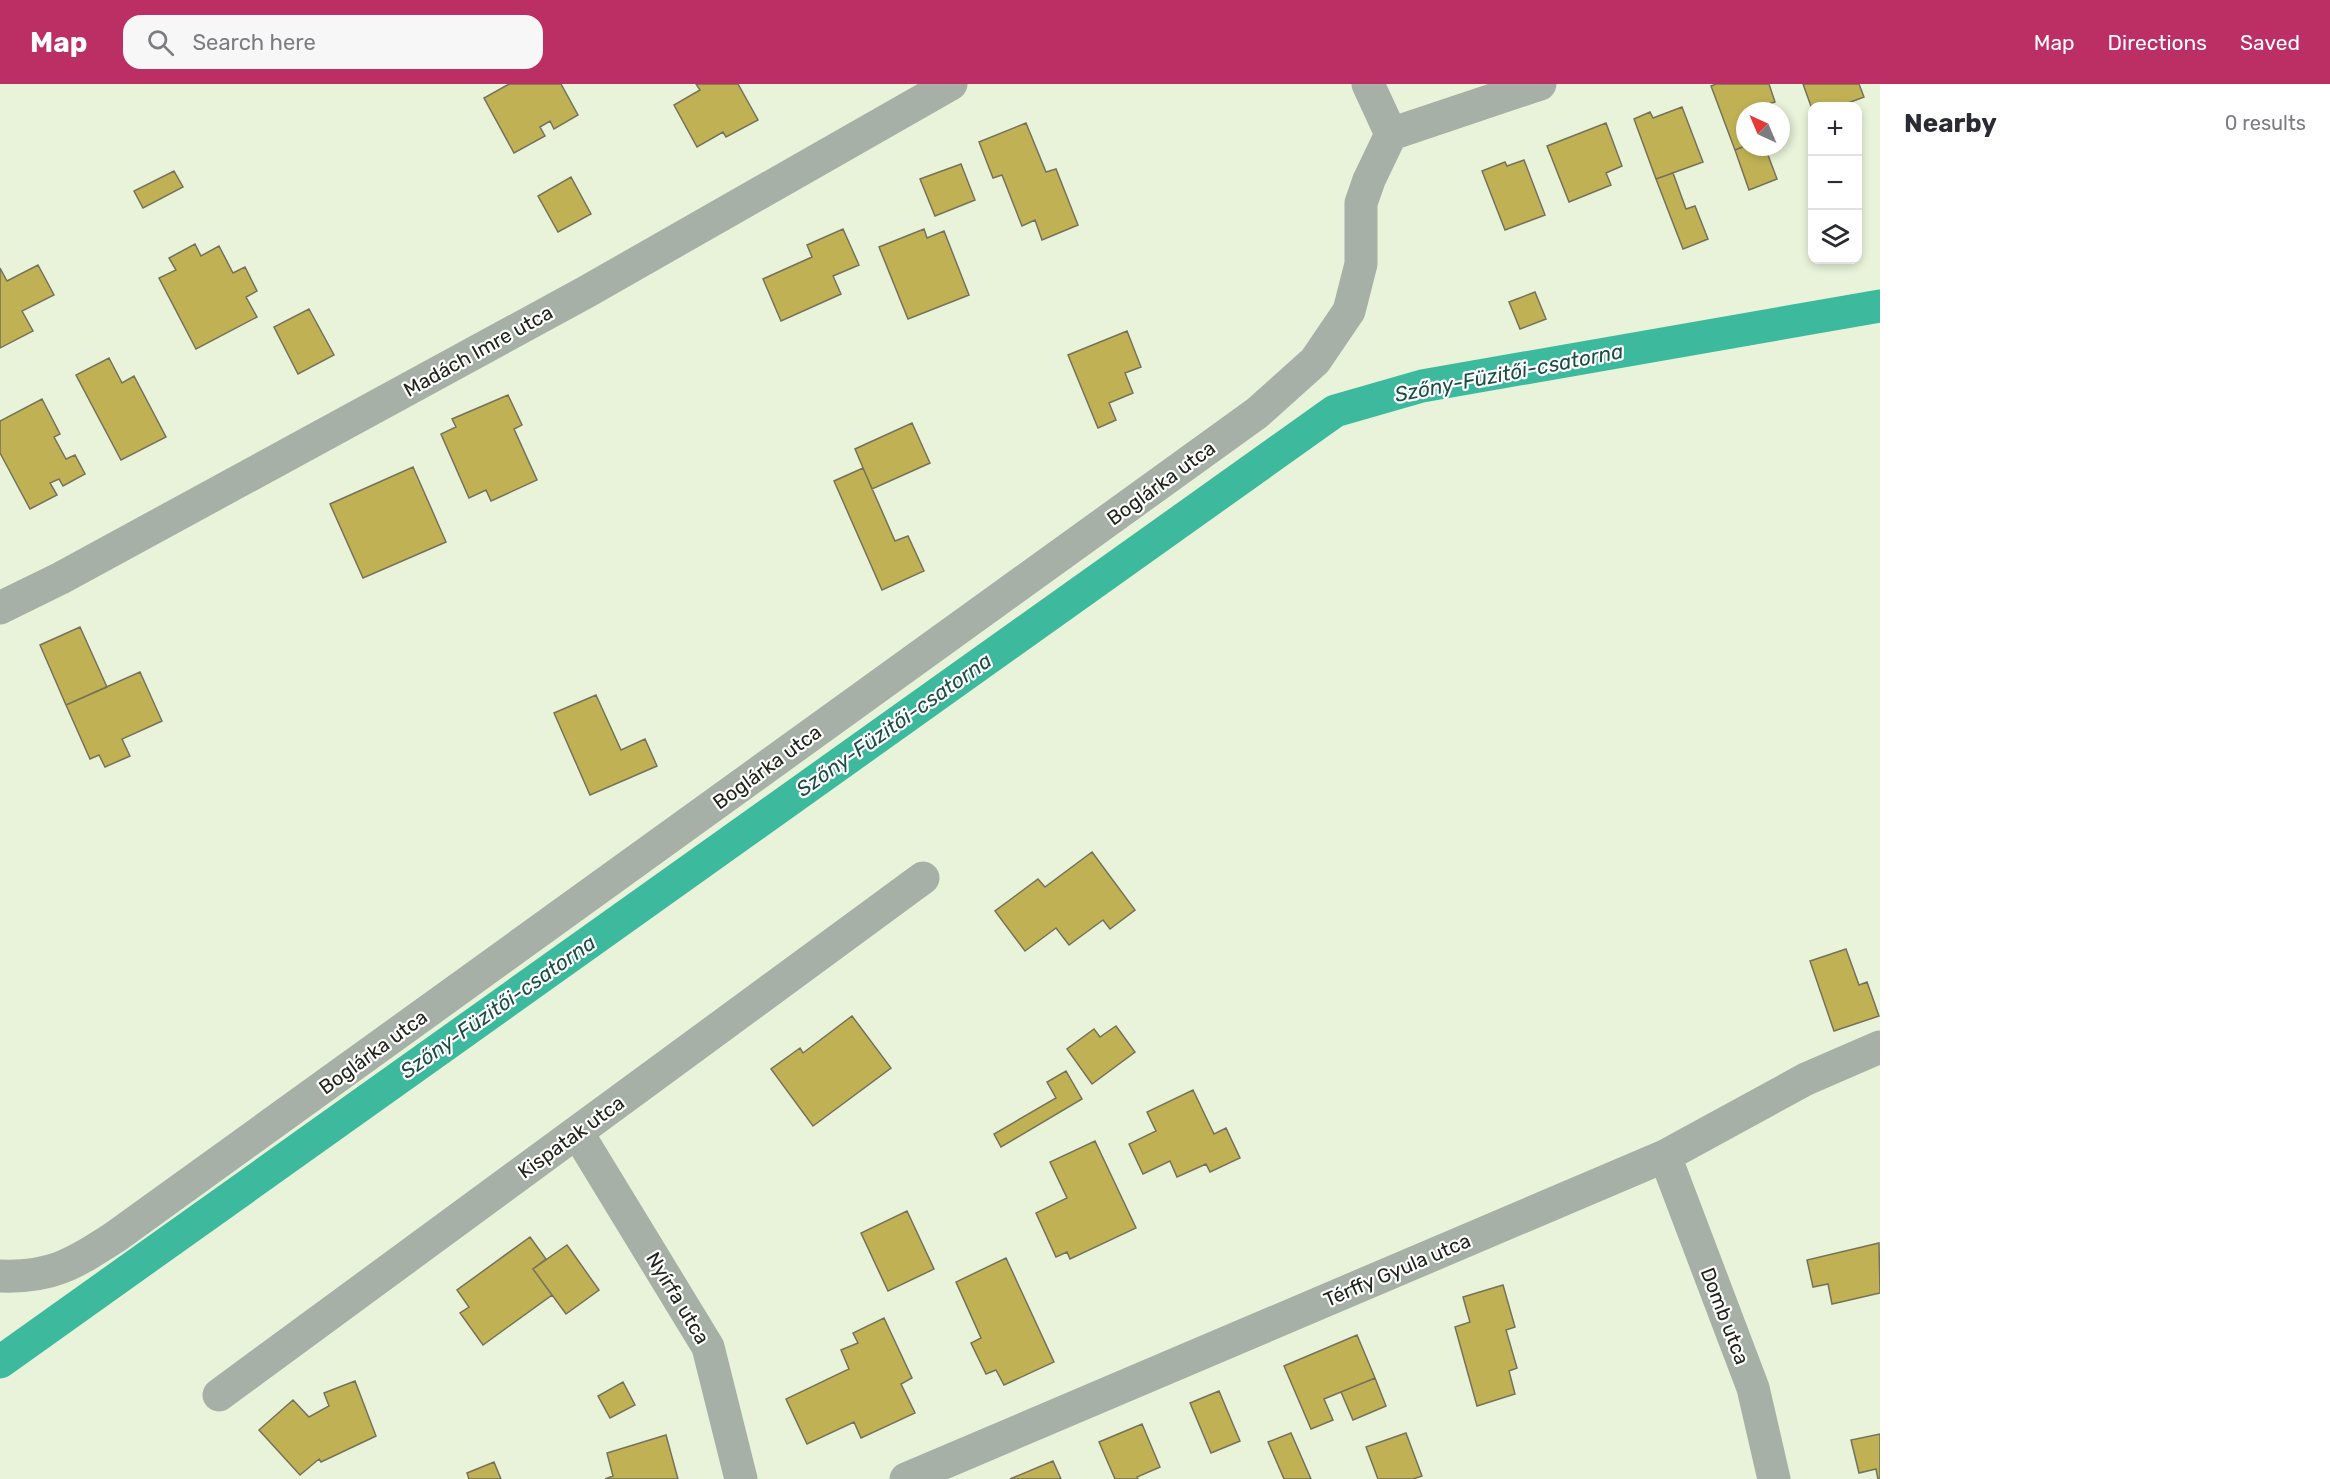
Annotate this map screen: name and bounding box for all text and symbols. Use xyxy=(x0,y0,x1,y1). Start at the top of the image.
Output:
search box xyxy=(123,15,543,69)
text: Map xyxy=(30,26,87,59)
icon: search xyxy=(144,26,177,59)
text: Search here xyxy=(192,29,316,56)
text: Map xyxy=(2034,30,2075,55)
text: Directions xyxy=(2108,30,2207,55)
text: Saved xyxy=(2240,30,2300,55)
north arrow xyxy=(1736,102,1790,156)
map controls xyxy=(1808,102,1862,264)
button: + xyxy=(1808,102,1862,156)
text: Nearby xyxy=(1904,108,1997,139)
text: 0 results xyxy=(2225,111,2306,135)
button: − xyxy=(1808,156,1862,210)
button: layers xyxy=(1808,210,1862,264)
street label: Madách Imre utca xyxy=(399,300,557,402)
water label: Szőny-Füzitői-csatorna xyxy=(1392,338,1625,407)
street label: Boglárka utca xyxy=(1102,436,1220,530)
water label: Szőny-Füzitői-csatorna xyxy=(791,648,996,802)
street label: Boglárka utca xyxy=(708,720,826,814)
water label: Szőny-Füzitői-csatorna xyxy=(395,930,600,1084)
street label: Boglárka utca xyxy=(314,1005,432,1099)
street label: Kispatak utca xyxy=(513,1090,629,1184)
street label: Térffy Gyula utca xyxy=(1320,1228,1474,1312)
street label: Nyírfa utca xyxy=(641,1248,715,1348)
street label: Domb utca xyxy=(1696,1264,1754,1368)

